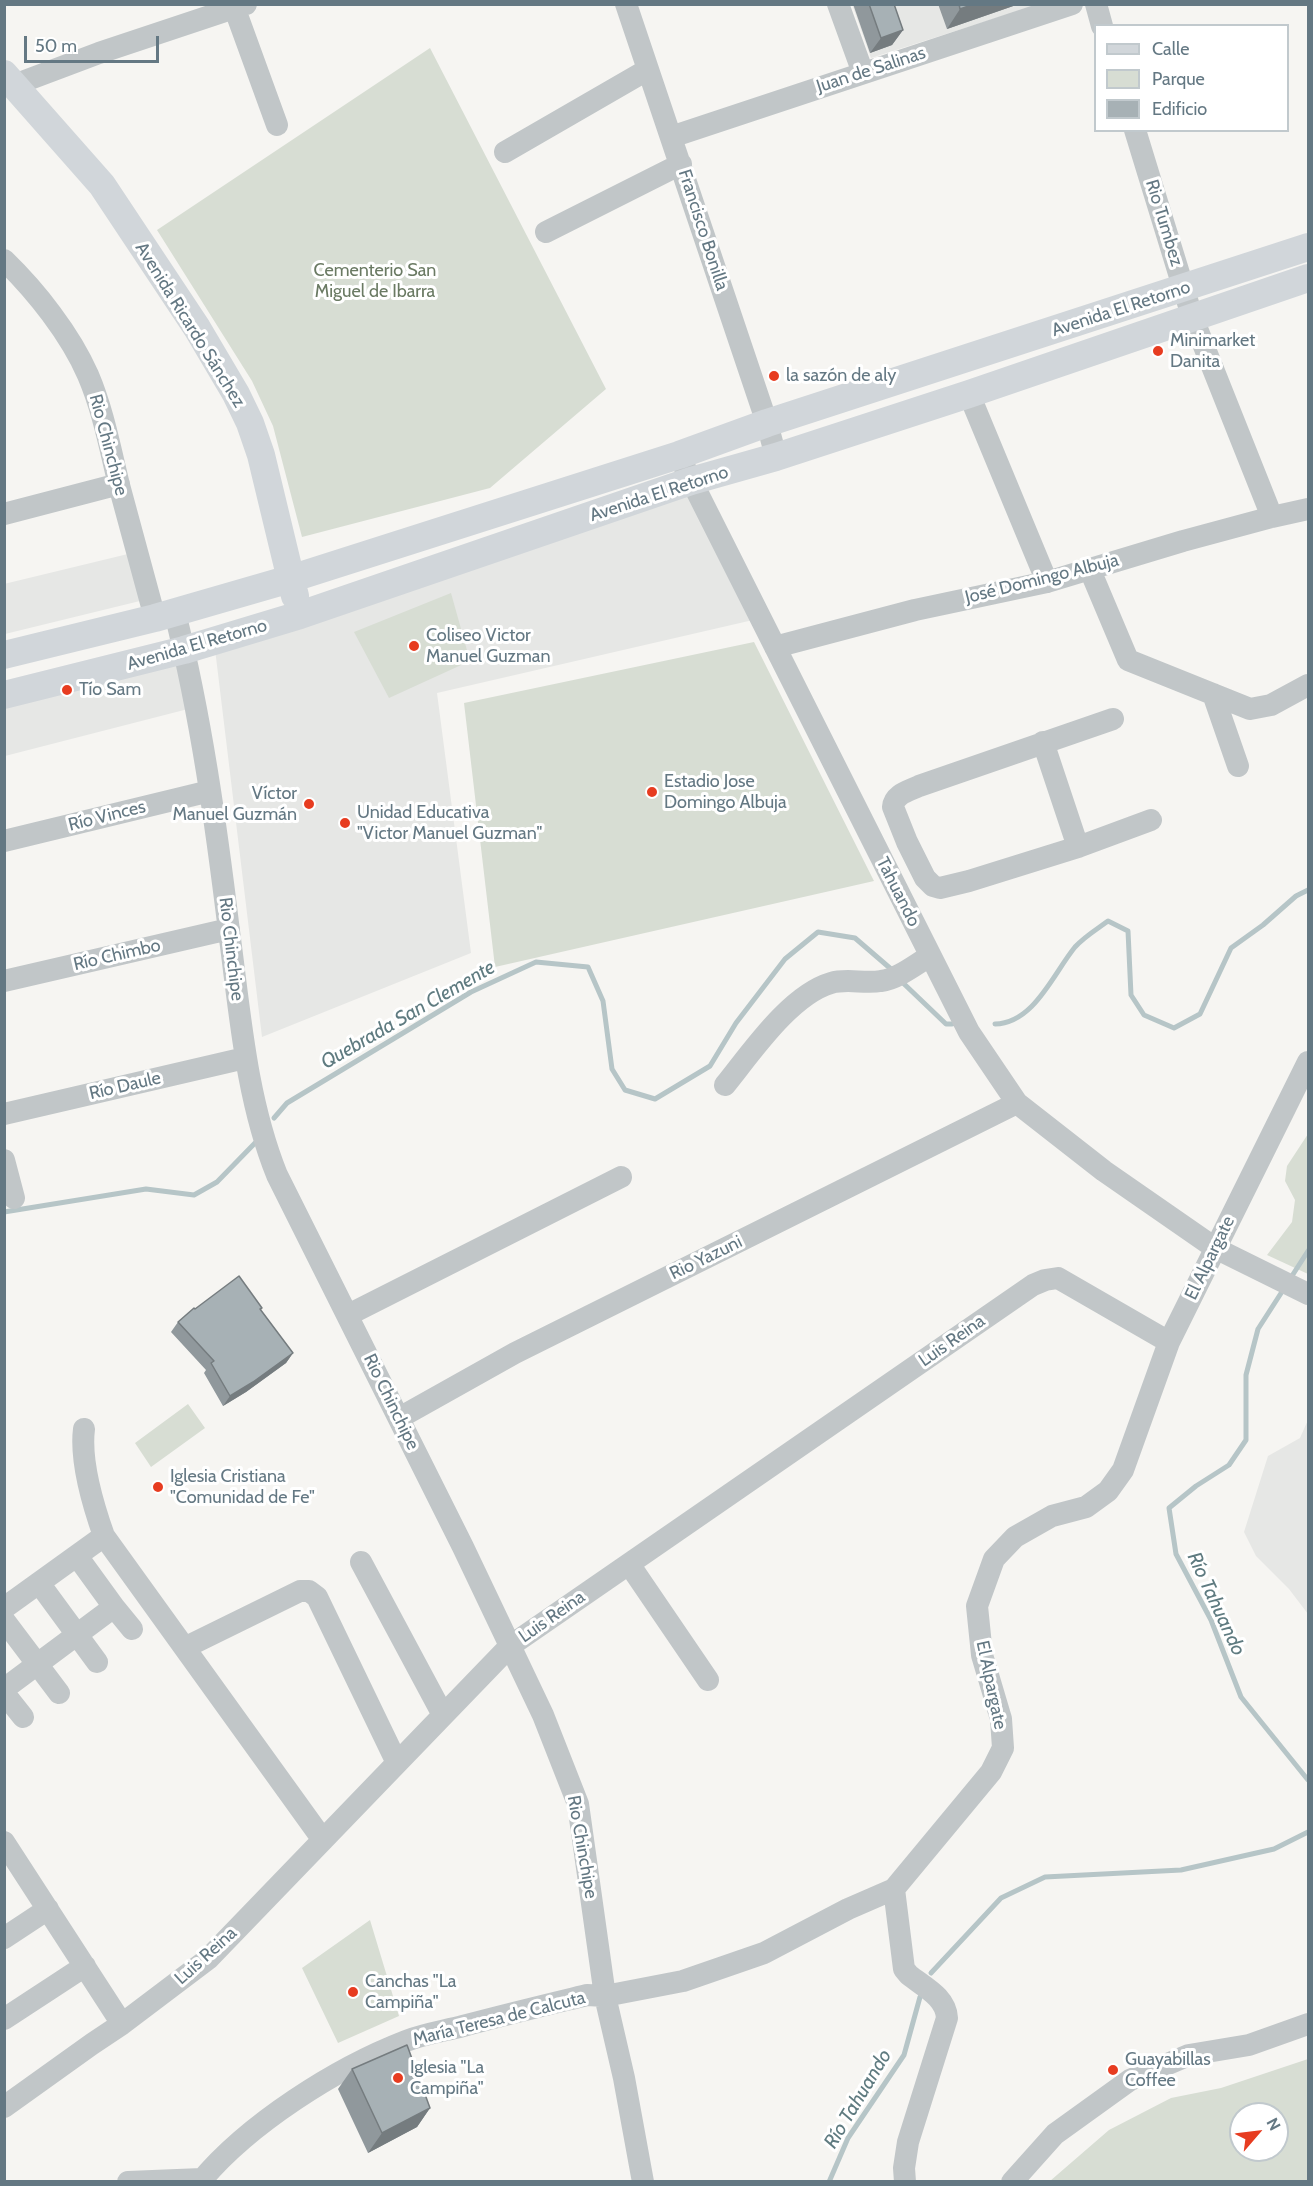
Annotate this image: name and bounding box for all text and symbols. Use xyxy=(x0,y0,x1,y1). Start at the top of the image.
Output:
scale bar xyxy=(27,24,162,62)
legend xyxy=(1094,24,1289,132)
text: 50 m xyxy=(35,35,77,57)
text: Calle xyxy=(1152,38,1189,60)
street label: Juan de Salinas xyxy=(814,42,928,98)
text: Parque xyxy=(1152,68,1205,90)
text: Edificio xyxy=(1152,98,1207,120)
street label: Francisco Bonilla xyxy=(673,167,733,293)
street label: Rio Tumbez xyxy=(1141,177,1187,269)
street label: Avenida Ricardo Sánchez xyxy=(130,238,250,412)
park label: Cementerio San Miguel de Ibarra xyxy=(314,260,436,302)
street label: Avenida El Retorno xyxy=(1049,276,1193,342)
place label: Minimarket Danita xyxy=(1170,330,1255,372)
marker: Minimarket Danita xyxy=(1151,344,1165,358)
place label: la sazón de aly xyxy=(786,365,896,387)
marker: la sazón de aly xyxy=(767,369,781,383)
street label: Rio Chinchipe xyxy=(84,392,132,498)
street label: Avenida El Retorno xyxy=(587,461,731,527)
street label: José Domingo Albuja xyxy=(963,549,1121,609)
street label: Avenida El Retorno xyxy=(125,615,269,675)
place label: Coliseo Victor Manuel Guzman xyxy=(426,625,551,668)
marker: Coliseo Victor Manuel Guzman xyxy=(407,639,421,653)
place label: Tío Sam xyxy=(79,679,141,701)
marker: Tío Sam xyxy=(60,683,74,697)
place label: Estadio Jose Domingo Albuja xyxy=(664,771,787,814)
place label: Víctor Manuel Guzmán xyxy=(172,783,297,826)
marker: Estadio Jose Domingo Albuja xyxy=(645,785,659,799)
street label: Río Vinces xyxy=(66,796,148,836)
marker: Víctor Manuel Guzmán xyxy=(302,797,316,811)
place label: Unidad Educativa "Victor Manuel Guzman" xyxy=(357,802,542,844)
marker: Unidad Educativa "Victor Manuel Guzman" xyxy=(338,816,352,830)
street label: Tahuando xyxy=(871,854,925,930)
street label: Rio Chinchipe xyxy=(214,896,248,1002)
street label: Río Chimbo xyxy=(71,934,163,976)
water label: Quebrada San Clemente xyxy=(317,955,499,1075)
street label: Río Daule xyxy=(87,1067,163,1105)
street label: El Alpargate xyxy=(1180,1213,1240,1303)
street label: Rio Yazuni xyxy=(666,1231,746,1285)
street label: Luis Reina xyxy=(915,1310,989,1372)
street label: Rio Chinchipe xyxy=(358,1350,424,1454)
place label: Iglesia Cristiana "Comunidad de Fe" xyxy=(170,1466,315,1508)
marker: Iglesia Cristiana "Comunidad de Fe" xyxy=(151,1480,165,1494)
water label: Río Tahuando xyxy=(1182,1549,1250,1659)
street label: Luis Reina xyxy=(515,1586,589,1648)
street label: El Alpargate xyxy=(971,1639,1011,1731)
street label: Rio Chinchipe xyxy=(562,1794,602,1900)
street label: Luis Reina xyxy=(171,1923,241,1989)
place label: Canchas "La Campiña" xyxy=(365,1971,456,2014)
marker: Canchas "La Campiña" xyxy=(346,1985,360,1999)
street label: María Teresa de Calcuta xyxy=(411,1987,587,2051)
water label: Río Tahuando xyxy=(819,2045,897,2153)
place label: Guayabillas Coffee xyxy=(1125,2049,1211,2092)
place label: Iglesia "La Campiña" xyxy=(410,2057,484,2100)
marker: Guayabillas Coffee xyxy=(1106,2063,1120,2077)
marker: Iglesia "La Campiña" xyxy=(391,2071,405,2085)
north arrow xyxy=(1229,2102,1289,2162)
text: N xyxy=(1263,2115,1285,2134)

